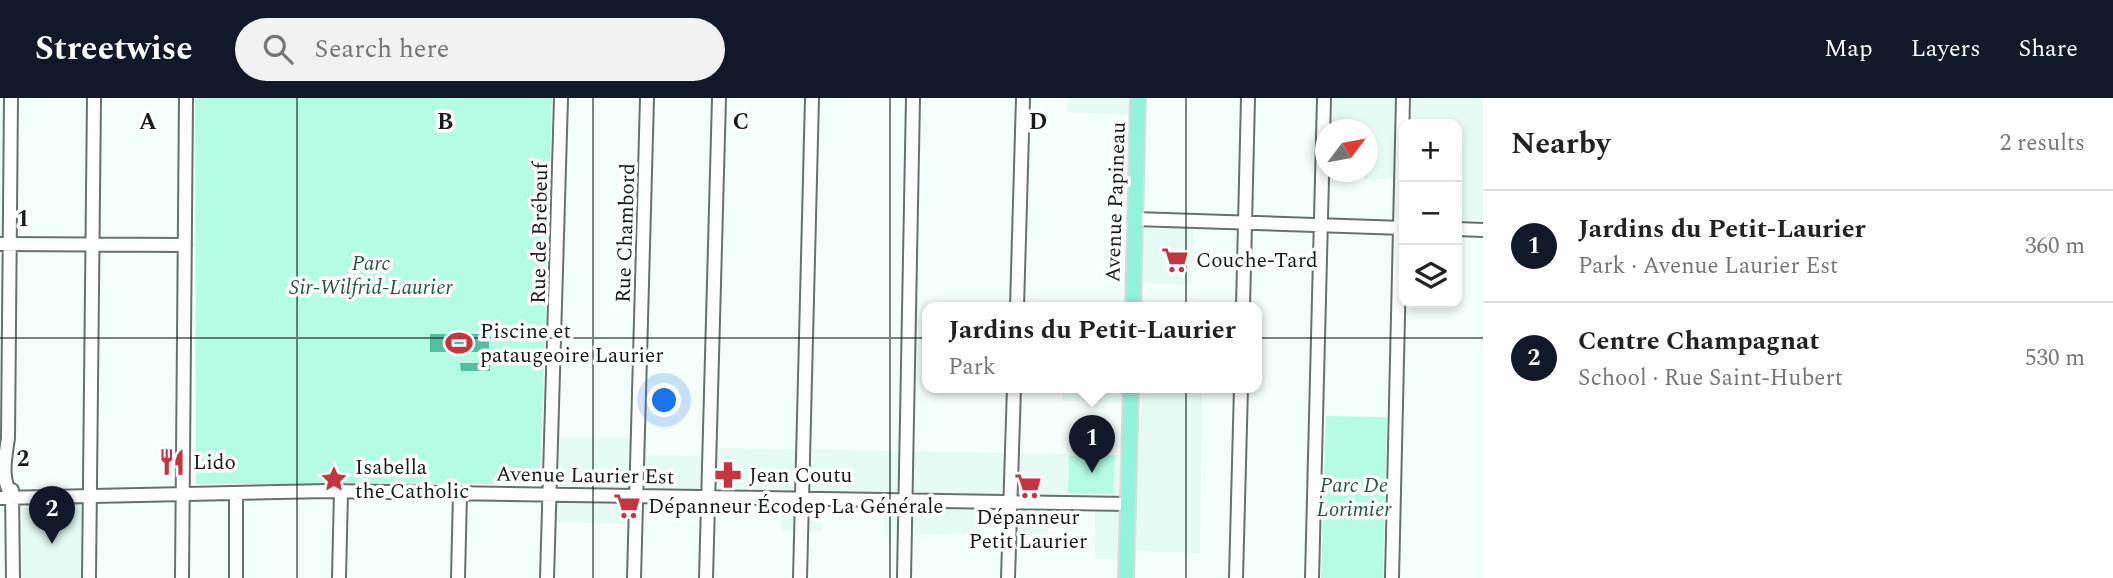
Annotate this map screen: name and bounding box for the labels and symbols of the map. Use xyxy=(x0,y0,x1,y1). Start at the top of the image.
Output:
text: A xyxy=(139,105,157,140)
text: B xyxy=(437,105,453,140)
text: C xyxy=(733,105,749,140)
text: D xyxy=(1029,105,1047,140)
north arrow xyxy=(1315,119,1378,182)
street label: Avenue Papineau xyxy=(1097,121,1135,283)
street label: Rue de Brébeuf xyxy=(523,160,557,304)
street label: Rue Chambord xyxy=(608,163,644,303)
text: 1 xyxy=(17,202,29,237)
supermarket icon: Couche-Tard xyxy=(1160,245,1190,275)
place label: Couche-Tard xyxy=(1196,245,1318,277)
park label: Parc Sir-Wilfrid-Laurier xyxy=(289,248,453,304)
place label: Piscine et pataugeoire Laurier xyxy=(480,316,664,372)
sports icon: Piscine et pataugeoire Laurier xyxy=(444,328,474,358)
your location xyxy=(647,383,681,417)
pin: 1 xyxy=(1069,415,1115,473)
text: 2 xyxy=(17,442,30,477)
restaurant icon: Lido xyxy=(157,447,187,477)
place label: Lido xyxy=(193,447,236,479)
place label: Isabella the Catholic xyxy=(355,452,469,508)
street label: Avenue Laurier Est xyxy=(495,458,675,494)
pharmacy icon: Jean Coutu xyxy=(713,460,743,490)
place label: Jean Coutu xyxy=(749,460,853,492)
place icon: Isabella the Catholic xyxy=(319,464,349,494)
park label: Parc De Lorimier xyxy=(1317,470,1392,526)
supermarket icon: Dépanneur Petit Laurier xyxy=(1013,471,1043,501)
pin: 2 xyxy=(29,486,75,544)
supermarket icon: Dépanneur Écodep La Générale xyxy=(612,491,642,521)
place label: Dépanneur Écodep La Générale xyxy=(648,491,943,523)
place label: Dépanneur Petit Laurier xyxy=(969,502,1087,558)

